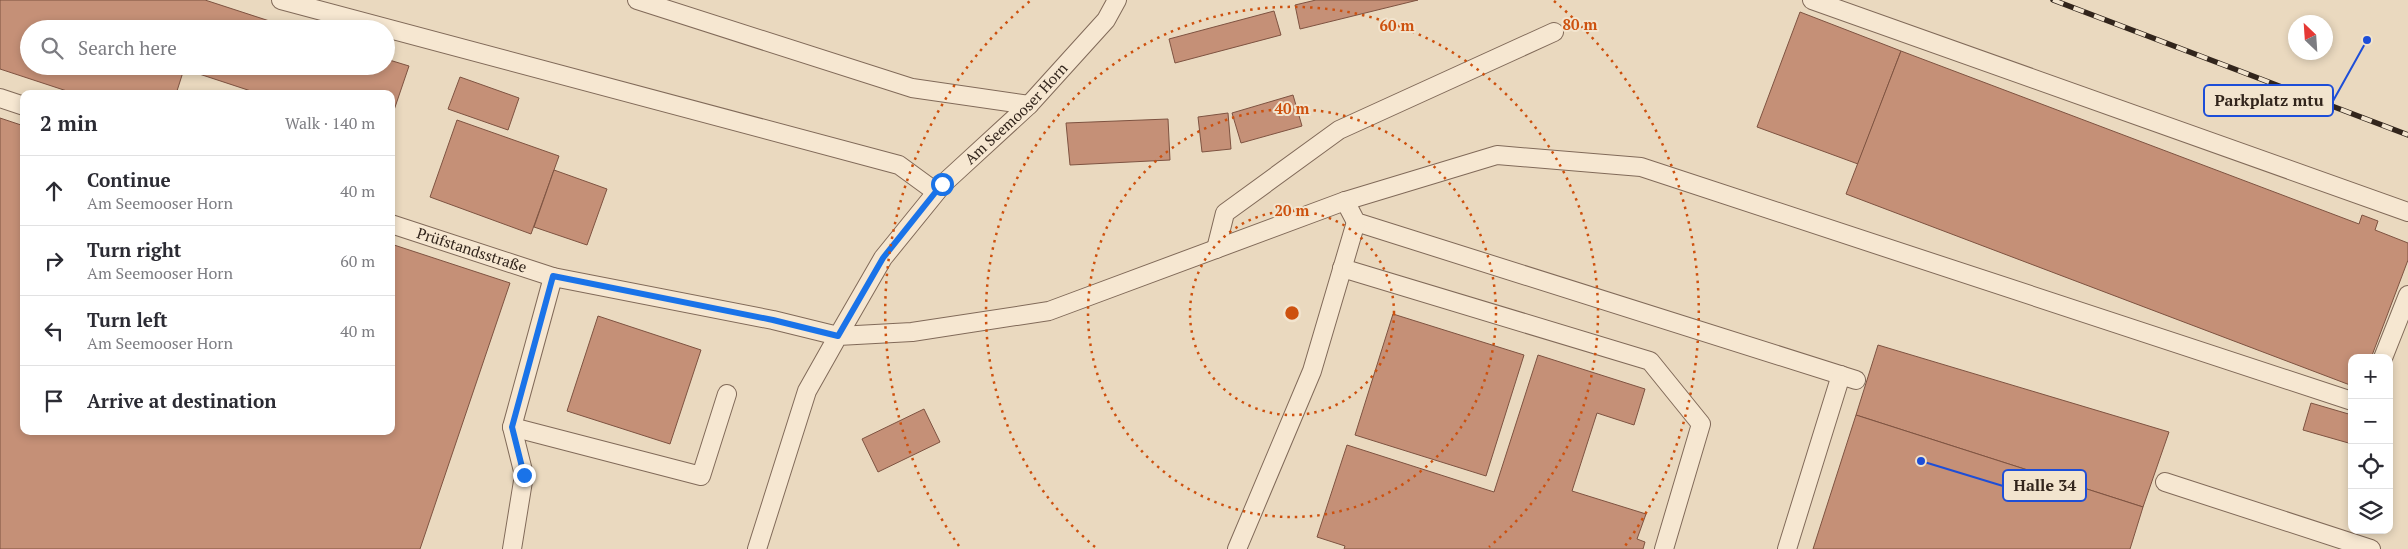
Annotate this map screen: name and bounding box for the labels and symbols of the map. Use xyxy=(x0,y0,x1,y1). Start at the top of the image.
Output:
text: 80 m xyxy=(1563,14,1598,34)
text: 60 m xyxy=(1380,15,1415,35)
north arrow xyxy=(2288,15,2333,60)
street label: Am Seemooser Horn xyxy=(960,58,1072,168)
callout: Parkplatz mtu xyxy=(2204,85,2333,116)
text: Parkplatz mtu xyxy=(2214,89,2324,111)
text: 40 m xyxy=(1275,98,1310,118)
route start xyxy=(931,173,954,196)
text: 20 m xyxy=(1275,200,1310,220)
street label: Prüfstandsstraße xyxy=(415,222,530,277)
centre of rings xyxy=(1283,304,1301,322)
route end xyxy=(513,464,536,487)
callout: Halle 34 xyxy=(2003,470,2086,501)
text: Halle 34 xyxy=(2014,474,2076,496)

